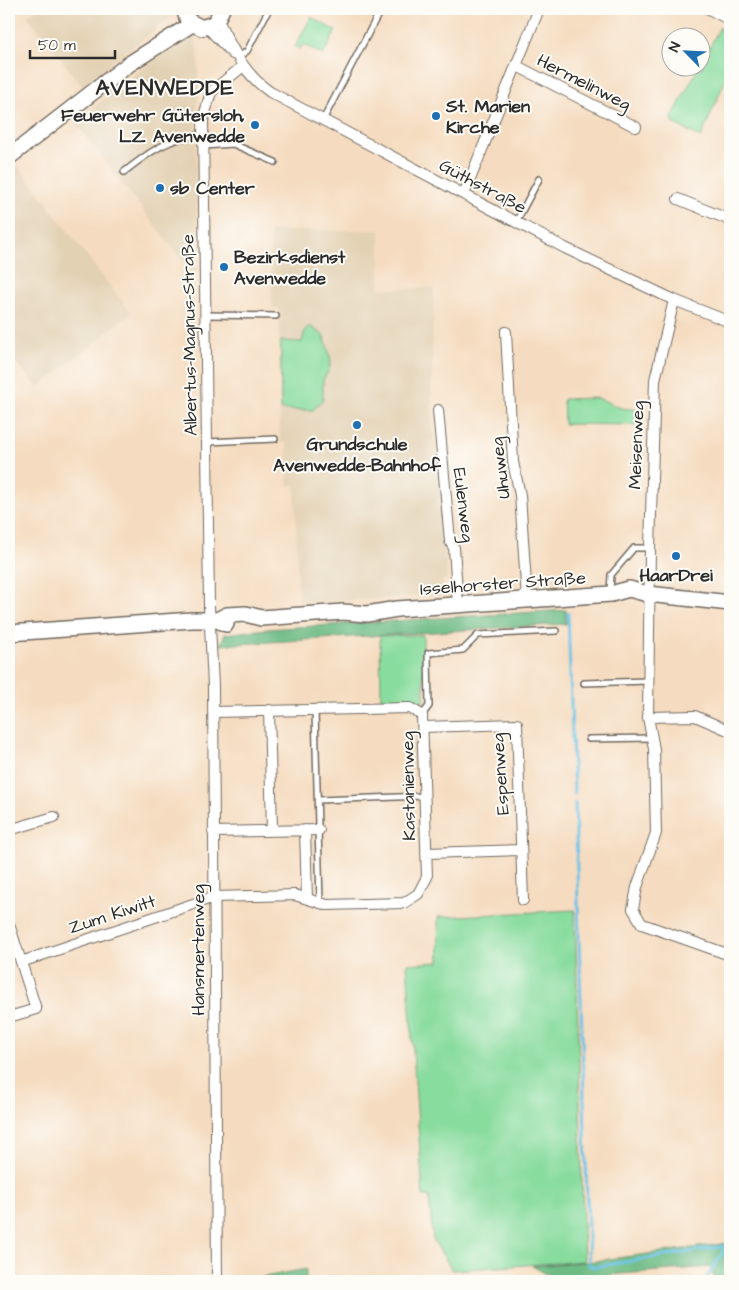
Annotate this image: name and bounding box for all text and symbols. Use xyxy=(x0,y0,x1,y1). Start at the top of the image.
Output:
scale bar xyxy=(30,28,115,60)
north arrow xyxy=(662,28,712,78)
text: 50 m xyxy=(38,35,76,56)
text: N xyxy=(664,39,686,55)
street label: Hermelinweg xyxy=(532,48,635,118)
district label: AVENWEDDE xyxy=(96,73,234,104)
place label: St. Marien Kirche xyxy=(445,94,530,140)
place label: Feuerwehr Gütersloh, LZ Avenwedde xyxy=(61,103,245,149)
marker: St. Marien Kirche xyxy=(430,110,442,122)
marker: Feuerwehr Gütersloh, LZ Avenwedde xyxy=(249,119,261,131)
street label: Güthstraße xyxy=(435,153,531,220)
place label: sb Center xyxy=(170,176,255,201)
marker: sb Center xyxy=(154,182,166,194)
street label: Albertus-Magnus-Straße xyxy=(175,234,205,436)
place label: Bezirksdienst Avenwedde xyxy=(234,245,346,291)
marker: Bezirksdienst Avenwedde xyxy=(218,261,230,273)
street label: Meisenweg xyxy=(622,400,652,490)
marker: Grundschule Avenwedde-Bahnhof xyxy=(351,419,363,431)
place label: Grundschule Avenwedde-Bahnhof xyxy=(273,432,442,478)
street label: Uhuweg xyxy=(484,436,518,500)
street label: Eulenweg xyxy=(446,466,480,544)
marker: HaarDrei xyxy=(670,550,682,562)
place label: HaarDrei xyxy=(639,563,713,588)
street label: Isselhorster Straße xyxy=(419,565,587,602)
street label: Kastanienweg xyxy=(395,731,423,841)
street label: Espenweg xyxy=(485,732,517,816)
street label: Hansmertenweg xyxy=(186,884,212,1016)
street label: Zum Kiwitt xyxy=(66,888,159,940)

